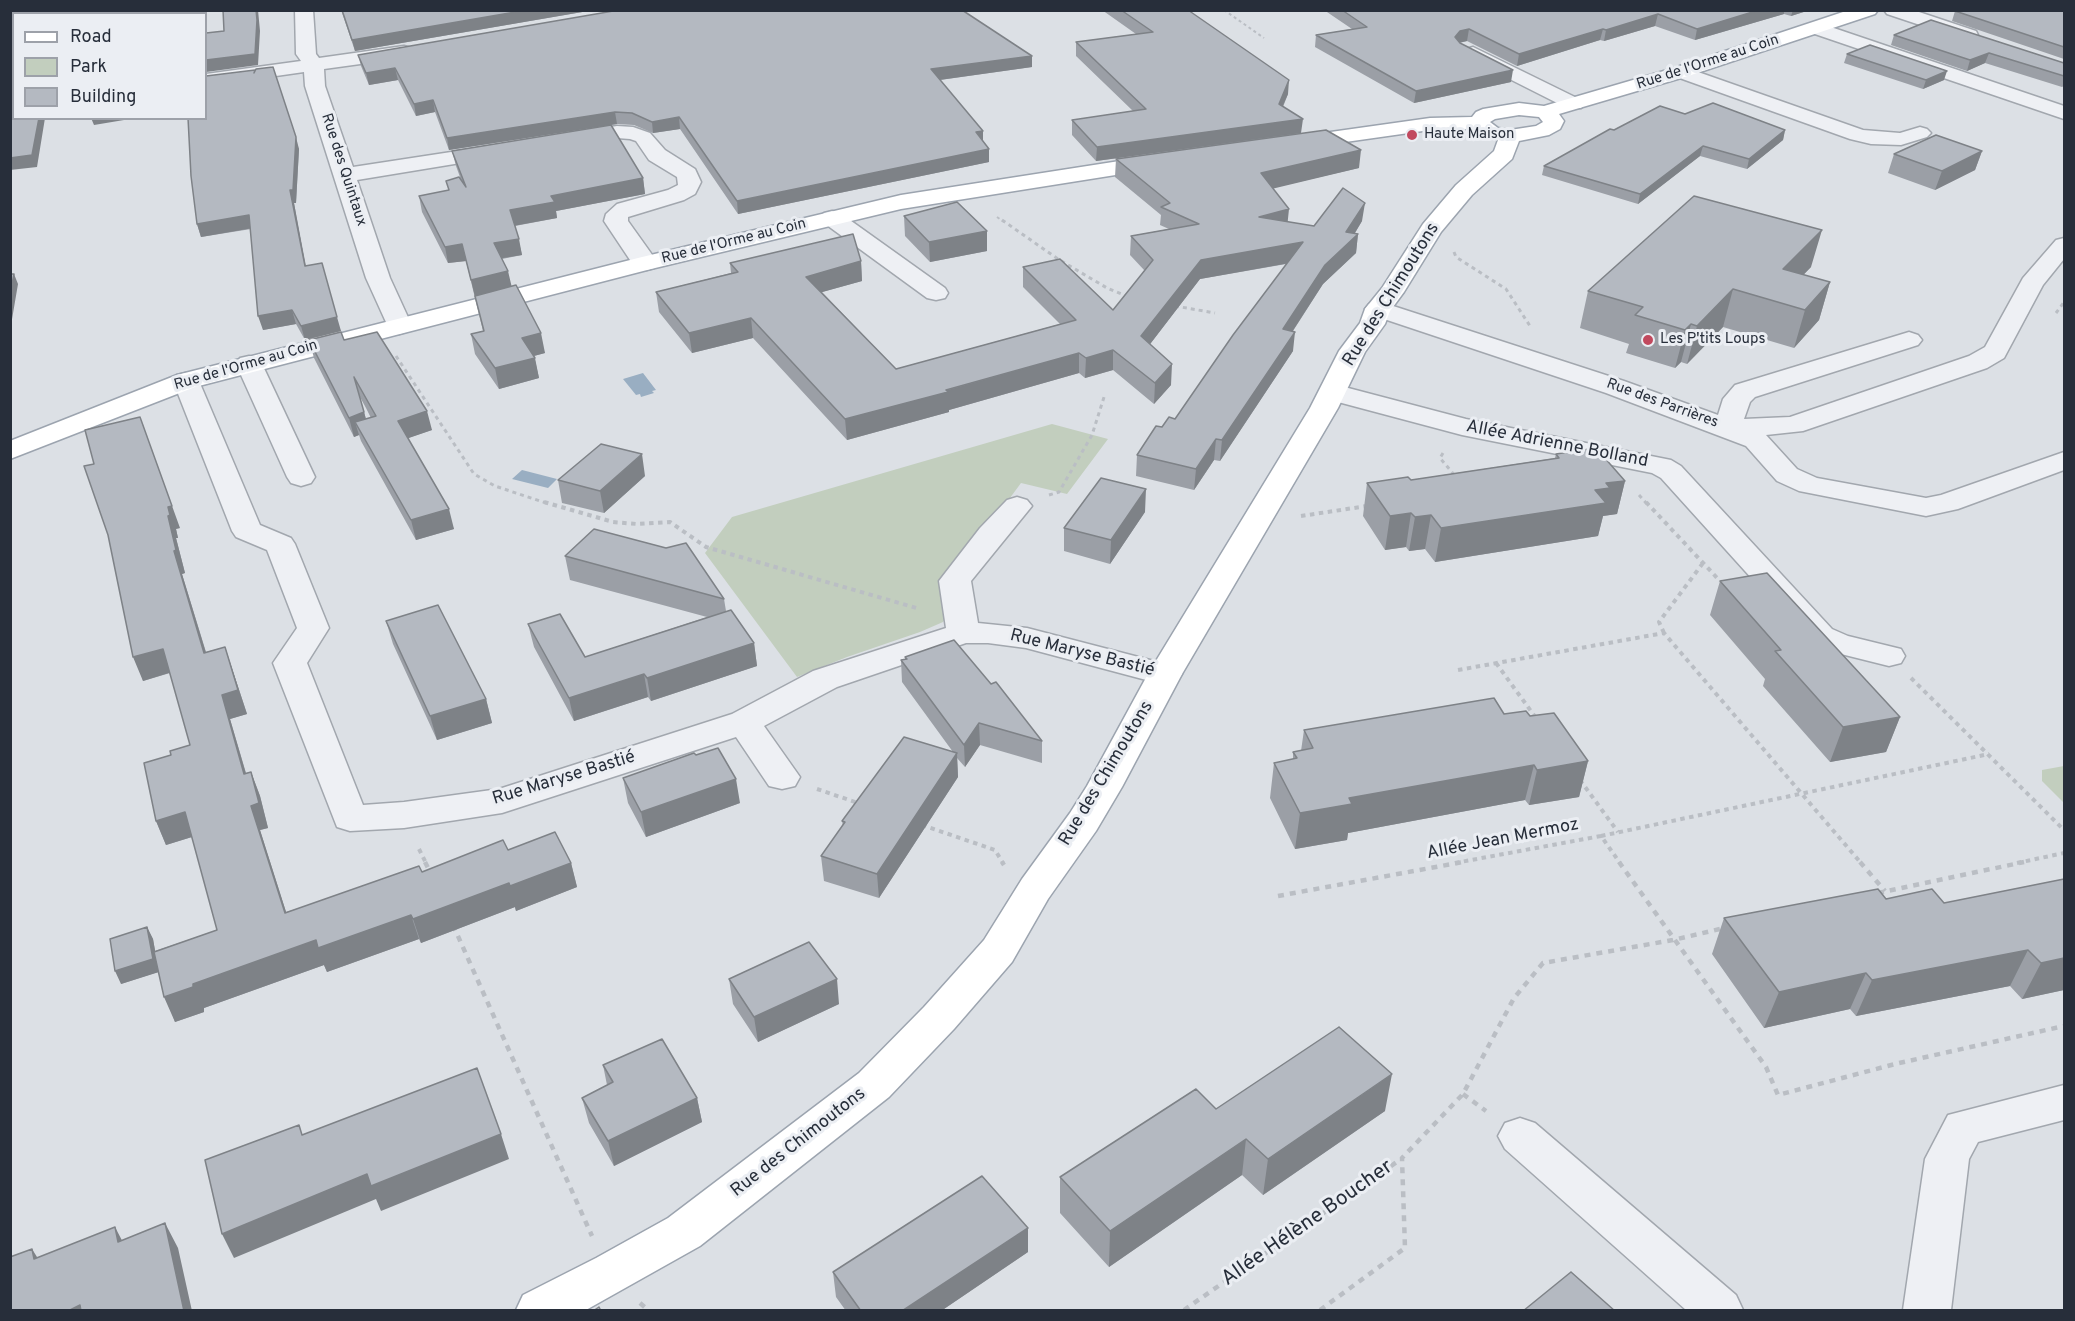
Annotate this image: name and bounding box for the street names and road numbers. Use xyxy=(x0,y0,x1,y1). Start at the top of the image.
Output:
street label: Rue de l'Orme au Coin xyxy=(1635,32,1781,94)
street label: Rue des Quintaux xyxy=(316,111,370,229)
street label: Rue de l'Orme au Coin xyxy=(660,215,808,269)
street label: Rue des Chimoutons xyxy=(1339,219,1445,371)
street label: Rue de l'Orme au Coin xyxy=(172,337,320,395)
street label: Rue des Parrières xyxy=(1604,375,1720,433)
street label: Allée Adrienne Bolland xyxy=(1464,417,1650,473)
street label: Rue Maryse Bastié xyxy=(1007,626,1157,682)
street label: Rue des Chimoutons xyxy=(1055,698,1159,850)
street label: Rue Maryse Bastié xyxy=(490,747,638,811)
street label: Allée Jean Mermoz xyxy=(1425,815,1581,865)
street label: Rue des Chimoutons xyxy=(727,1084,871,1202)
street label: Allée Hélène Boucher xyxy=(1217,1155,1399,1293)

